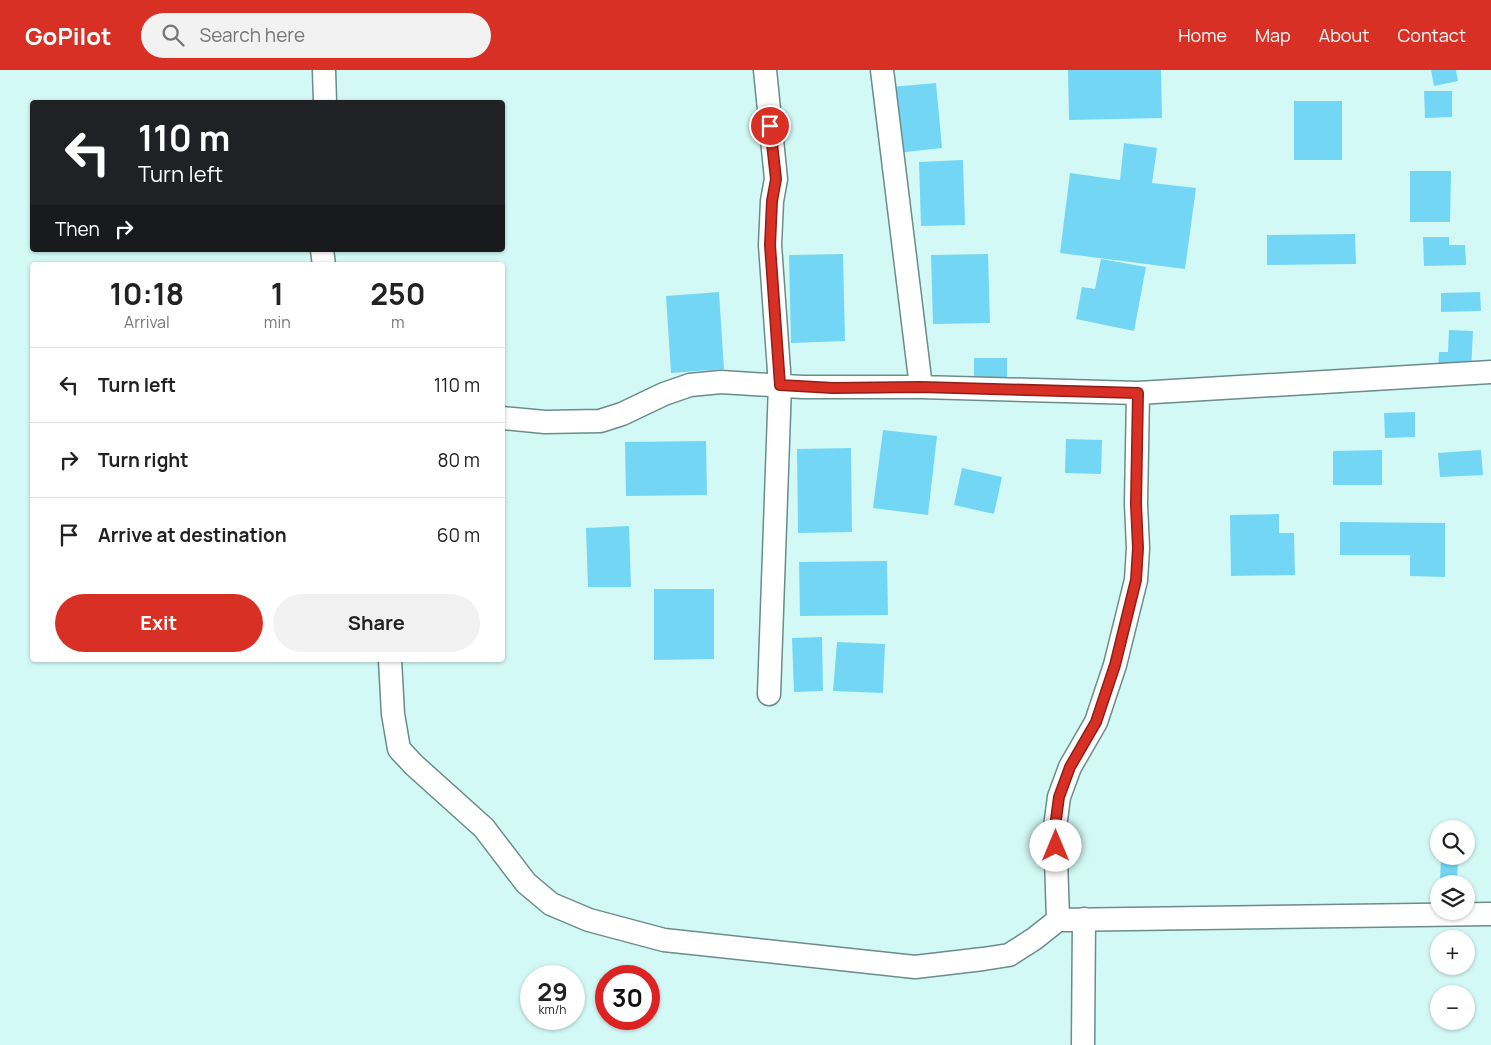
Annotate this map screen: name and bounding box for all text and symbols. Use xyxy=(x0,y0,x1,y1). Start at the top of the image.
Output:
search box xyxy=(141,13,491,58)
text: GoPilot xyxy=(25,19,111,52)
icon: search xyxy=(159,21,187,49)
text: Search here xyxy=(199,22,305,48)
text: Home xyxy=(1178,23,1227,47)
text: Map xyxy=(1255,23,1291,47)
text: About xyxy=(1319,23,1369,47)
text: Contact xyxy=(1397,23,1466,47)
pin xyxy=(749,105,791,147)
icon: arrive xyxy=(756,112,784,140)
text: 110 m xyxy=(138,114,230,162)
icon: left xyxy=(55,120,120,185)
text: Turn left xyxy=(138,159,223,189)
icon: right xyxy=(110,215,138,243)
text: Then xyxy=(55,216,100,242)
text: 10:18 xyxy=(110,273,184,314)
text: 1 xyxy=(271,273,284,314)
text: 250 xyxy=(370,273,425,314)
text: Arrival xyxy=(124,311,170,333)
text: min xyxy=(264,311,291,333)
text: m xyxy=(391,311,405,333)
icon: left xyxy=(55,371,83,399)
text: Turn left xyxy=(98,372,176,398)
text: 110 m xyxy=(434,372,480,398)
icon: right xyxy=(55,446,83,474)
text: Turn right xyxy=(98,447,188,473)
text: 80 m xyxy=(437,447,480,473)
icon: arrive xyxy=(55,521,83,549)
text: Arrive at destination xyxy=(98,522,287,548)
text: 60 m xyxy=(437,522,480,548)
button: Exit xyxy=(55,594,263,652)
button: Share xyxy=(273,594,480,652)
position arrow xyxy=(1029,819,1081,871)
map controls xyxy=(1430,820,1475,1030)
button: search xyxy=(1430,820,1475,865)
button: layers xyxy=(1430,875,1475,920)
button: + xyxy=(1430,930,1475,975)
speed limit sign: 30 xyxy=(595,965,660,1030)
text: 29 xyxy=(537,974,568,1009)
button: − xyxy=(1430,985,1475,1030)
text: km/h xyxy=(539,1001,566,1018)

